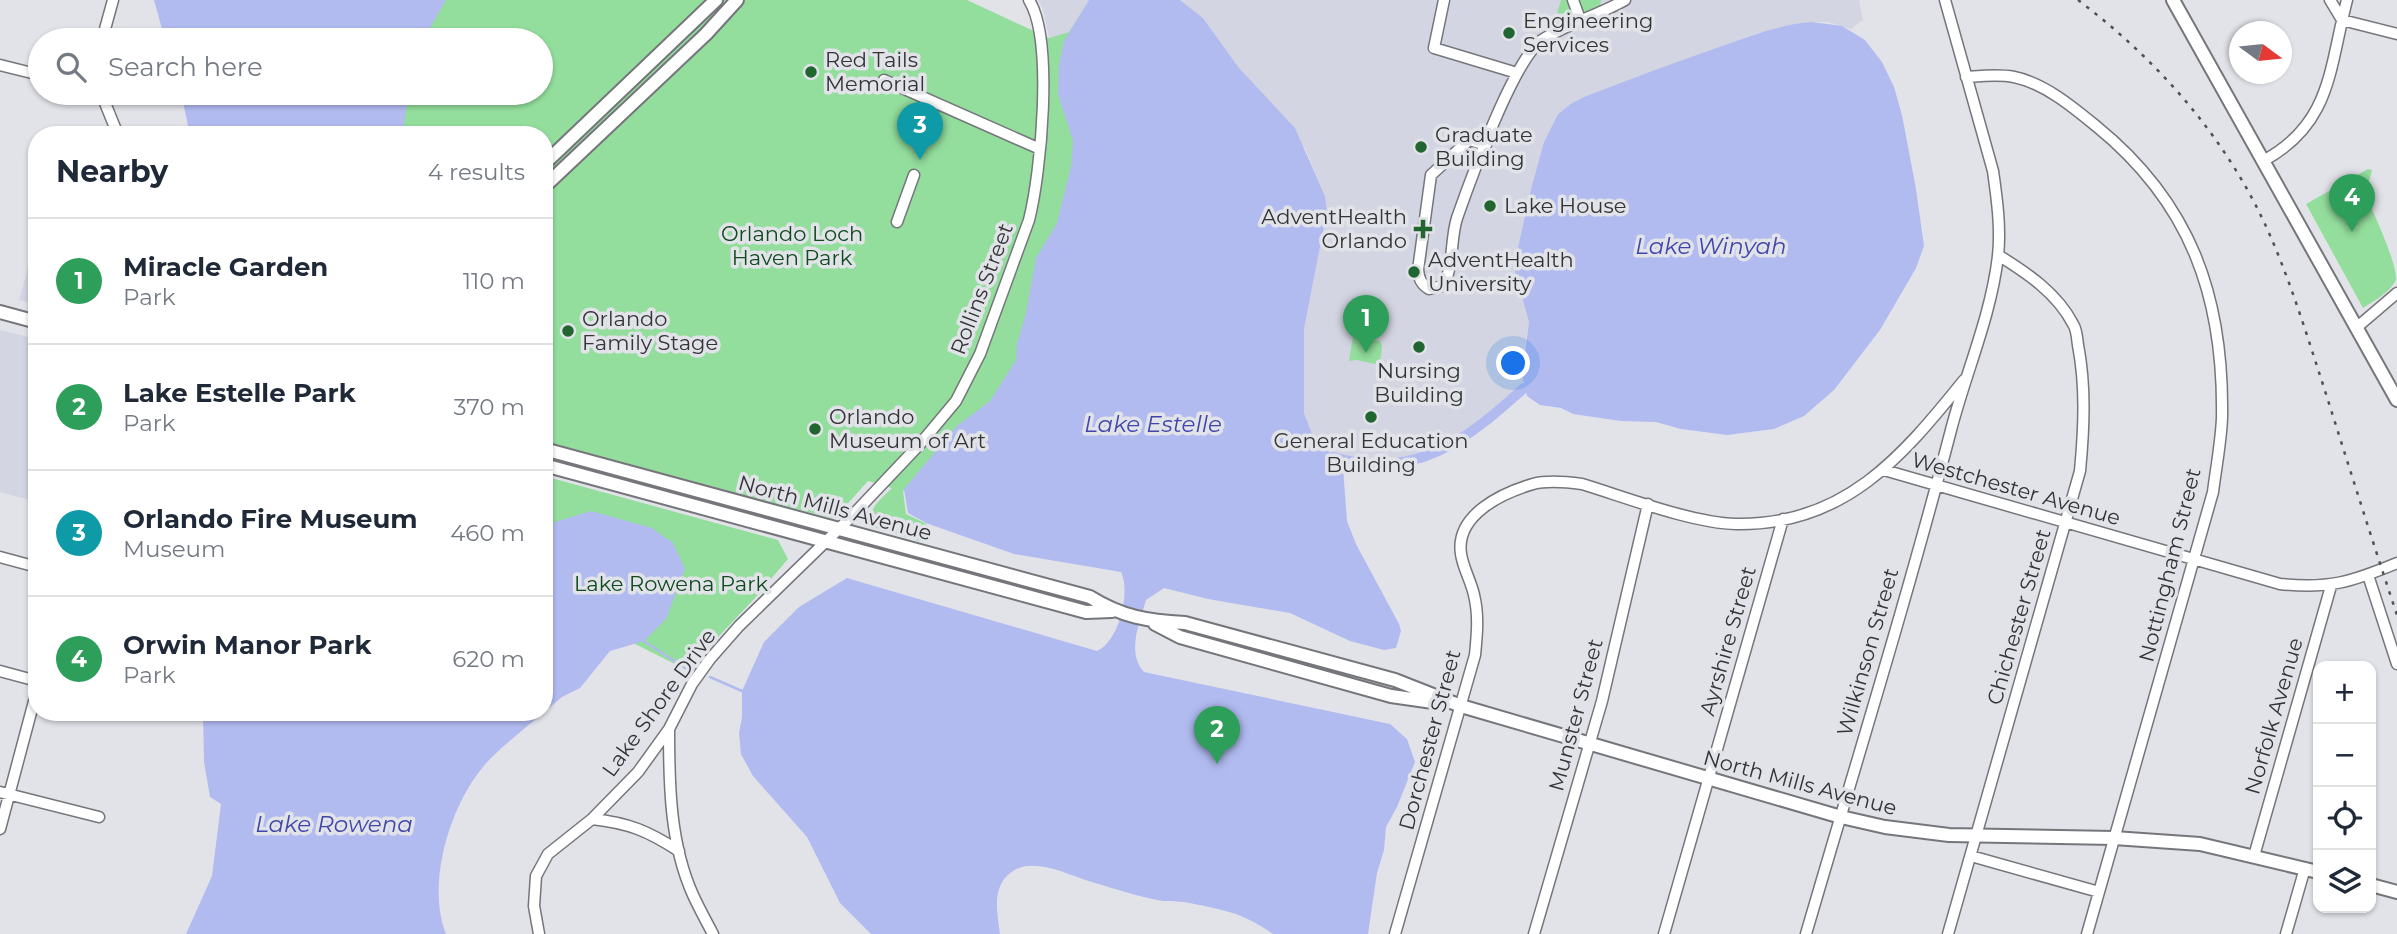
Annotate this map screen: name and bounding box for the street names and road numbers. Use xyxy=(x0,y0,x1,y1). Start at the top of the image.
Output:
street label: Rollins Street xyxy=(945,220,1018,358)
street label: Westchester Avenue xyxy=(1909,447,2123,530)
street label: Nottingham Street xyxy=(2133,465,2206,664)
street label: North Mills Avenue xyxy=(736,470,935,545)
street label: Chichester Street xyxy=(1981,526,2056,708)
street label: Ayrshire Street xyxy=(1694,563,1761,718)
street label: Wilkinson Street xyxy=(1832,565,1903,739)
street label: Lake Shore Drive xyxy=(597,624,721,782)
street label: Norfolk Avenue xyxy=(2239,635,2308,797)
street label: Munster Street xyxy=(1543,636,1608,794)
street label: Dorchester Street xyxy=(1393,647,1466,833)
street label: North Mills Avenue xyxy=(1701,745,1900,820)

